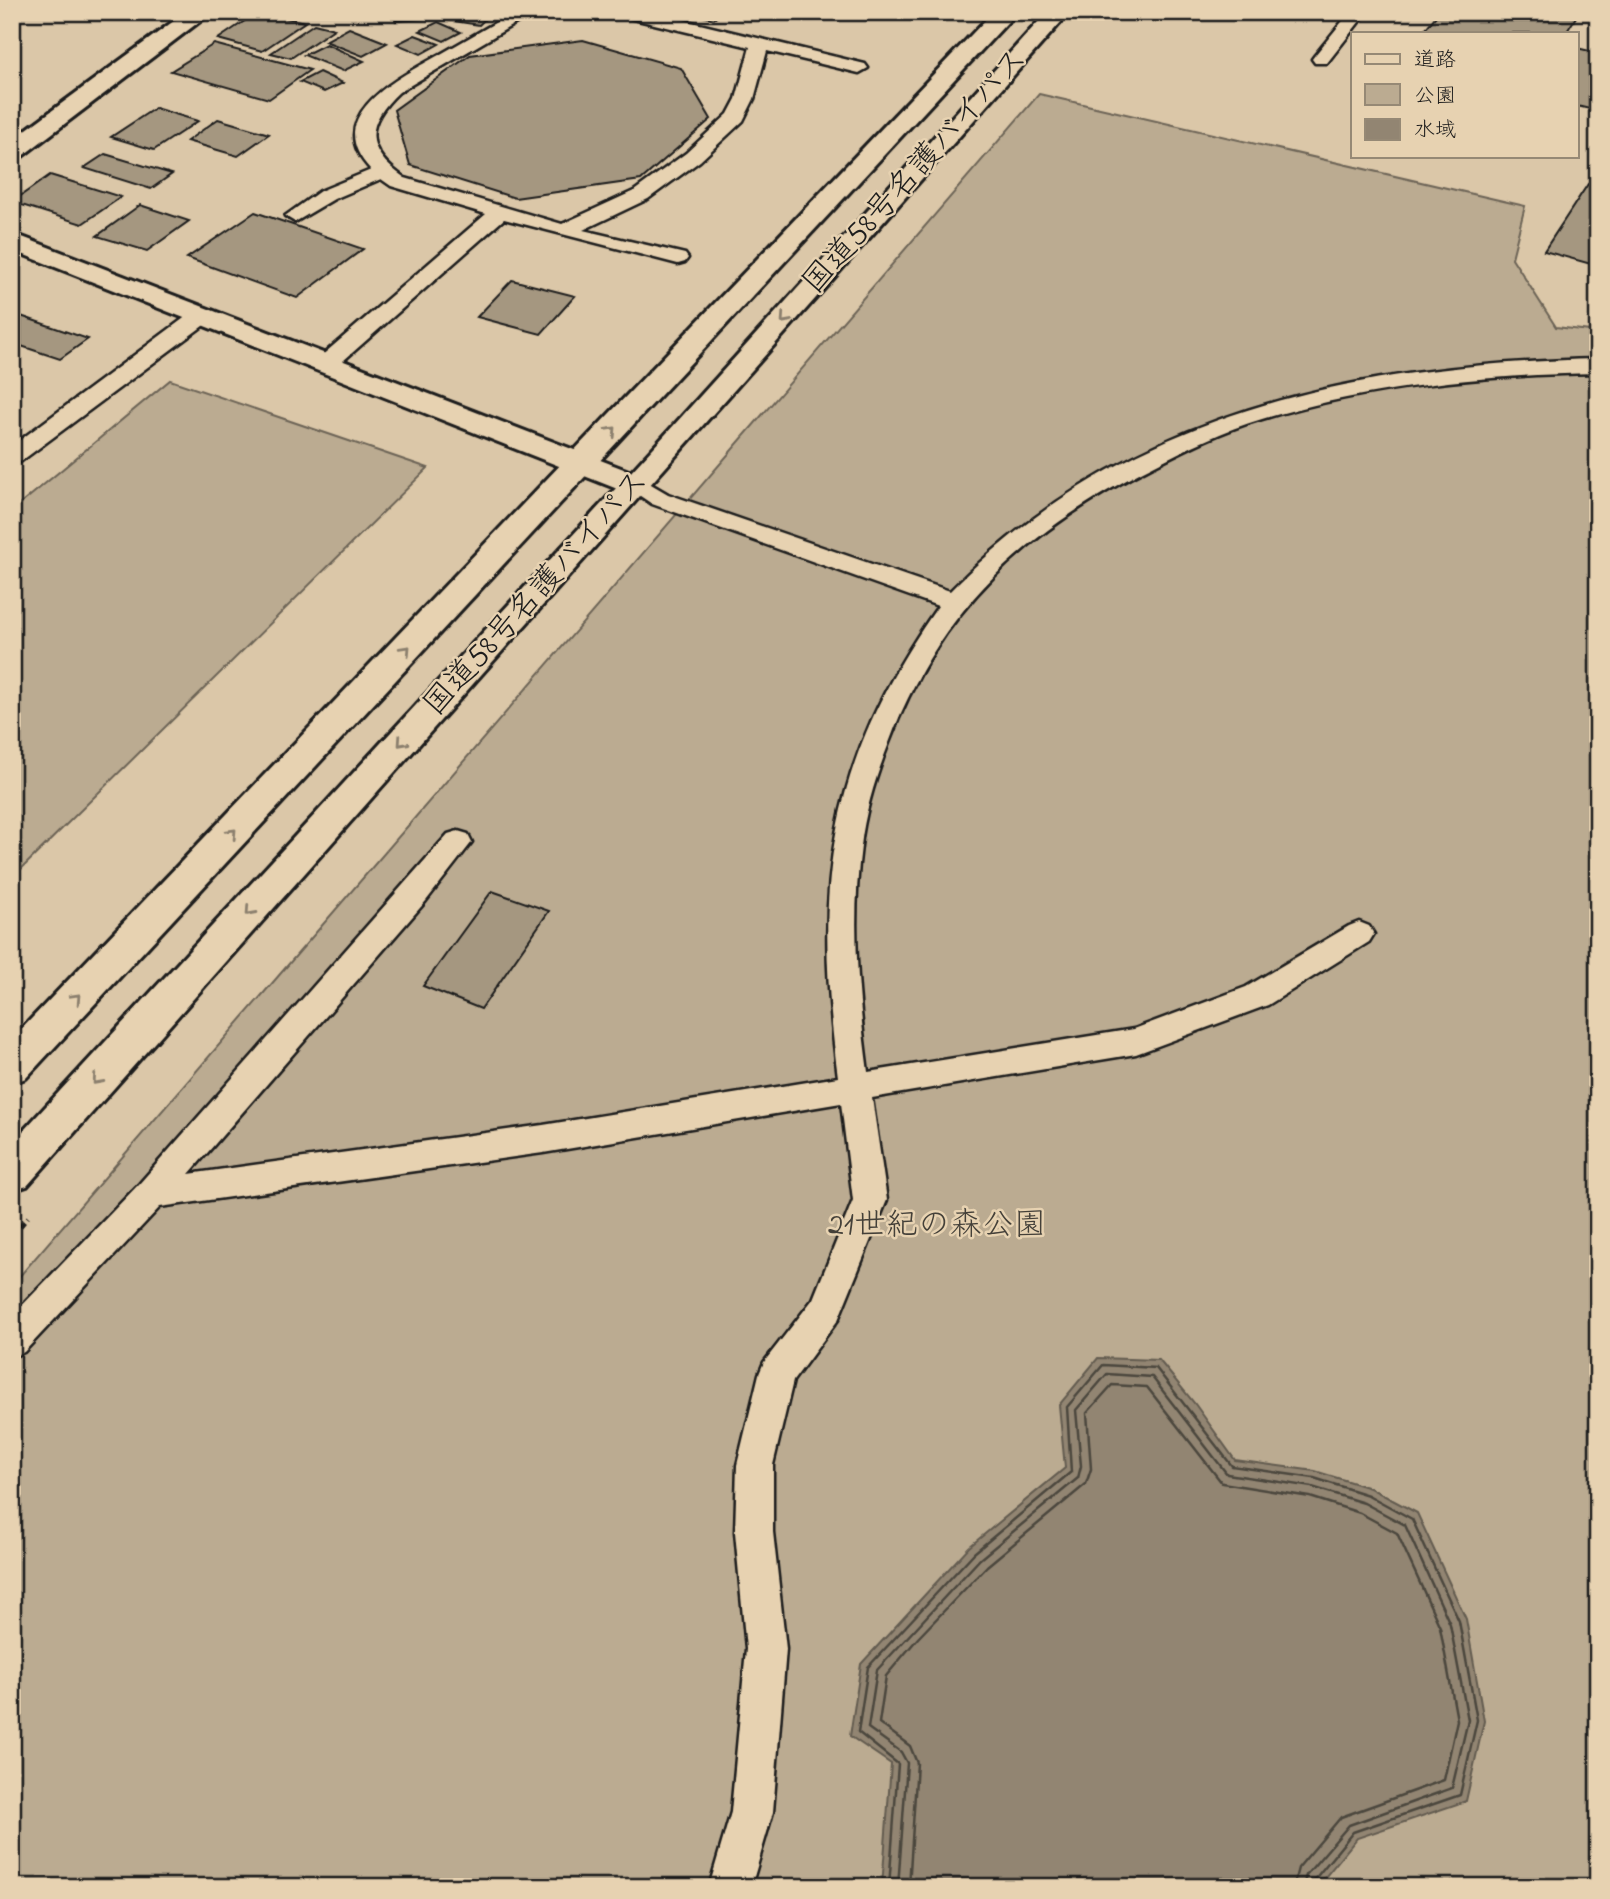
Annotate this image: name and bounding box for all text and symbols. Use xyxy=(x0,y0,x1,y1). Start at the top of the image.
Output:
legend xyxy=(1351,32,1578,158)
street label: 国道58号名護バイパス xyxy=(792,38,1040,306)
text: 道路 xyxy=(1414,46,1456,76)
text: 公園 xyxy=(1414,82,1456,112)
text: 水域 xyxy=(1414,116,1456,146)
one-way arrow xyxy=(781,311,793,324)
one-way arrow xyxy=(604,426,617,439)
street label: 国道58号名護バイパス xyxy=(413,460,661,728)
one-way arrow xyxy=(397,645,410,658)
one-way arrow xyxy=(398,734,411,747)
one-way arrow xyxy=(224,828,237,841)
one-way arrow xyxy=(245,903,258,916)
one-way arrow xyxy=(68,993,80,1006)
one-way arrow xyxy=(93,1071,105,1084)
park label: 21世紀の森公園 xyxy=(828,1203,1046,1250)

